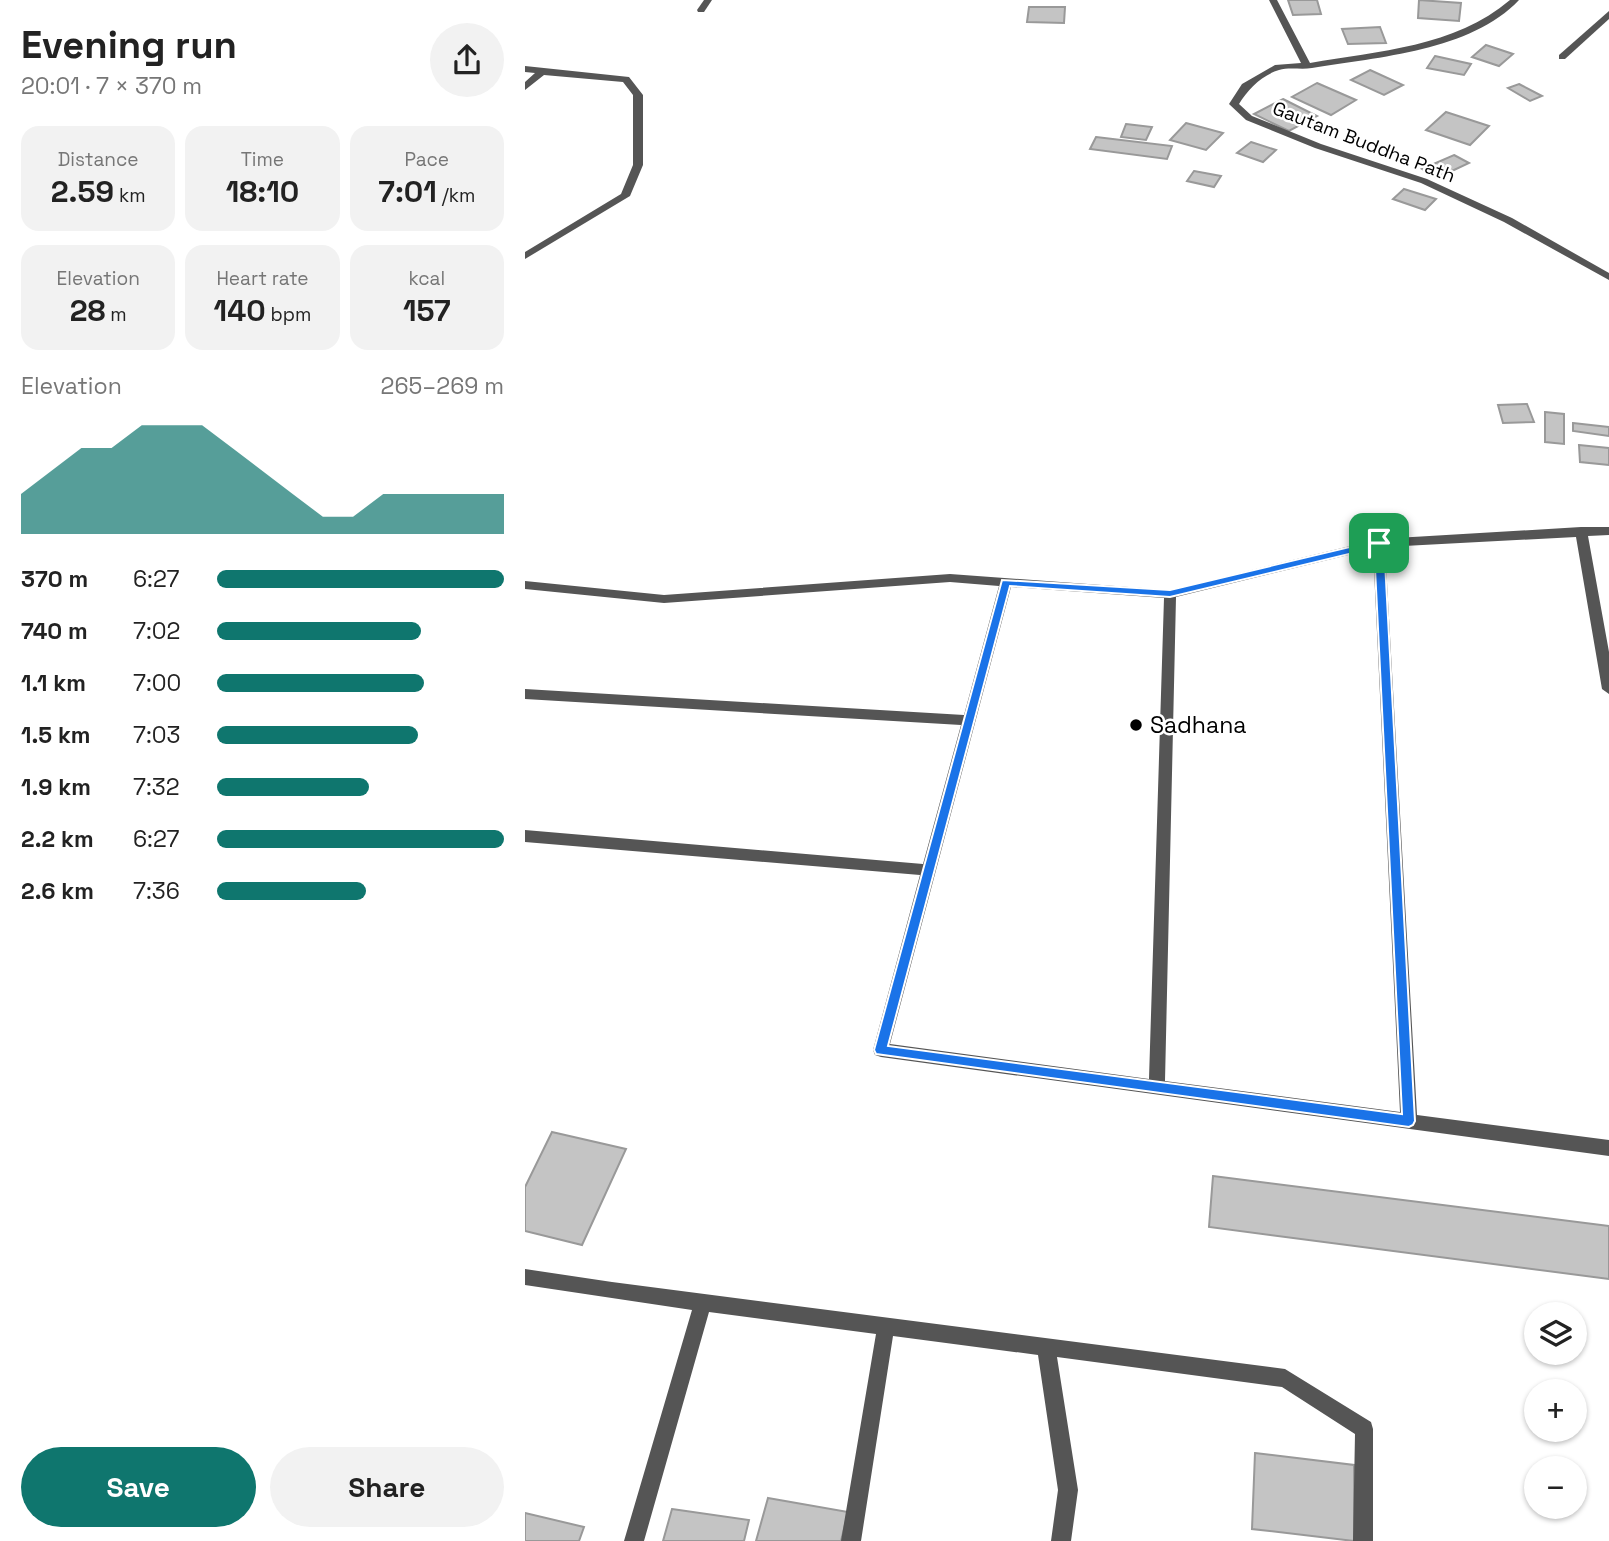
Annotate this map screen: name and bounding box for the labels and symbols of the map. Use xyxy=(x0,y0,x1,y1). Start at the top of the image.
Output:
street label: Gautam Buddha Path xyxy=(1269,96,1459,188)
pin xyxy=(1349,513,1409,573)
place label: Sadhana xyxy=(1150,710,1246,740)
marker: Sadhana xyxy=(1128,717,1144,733)

